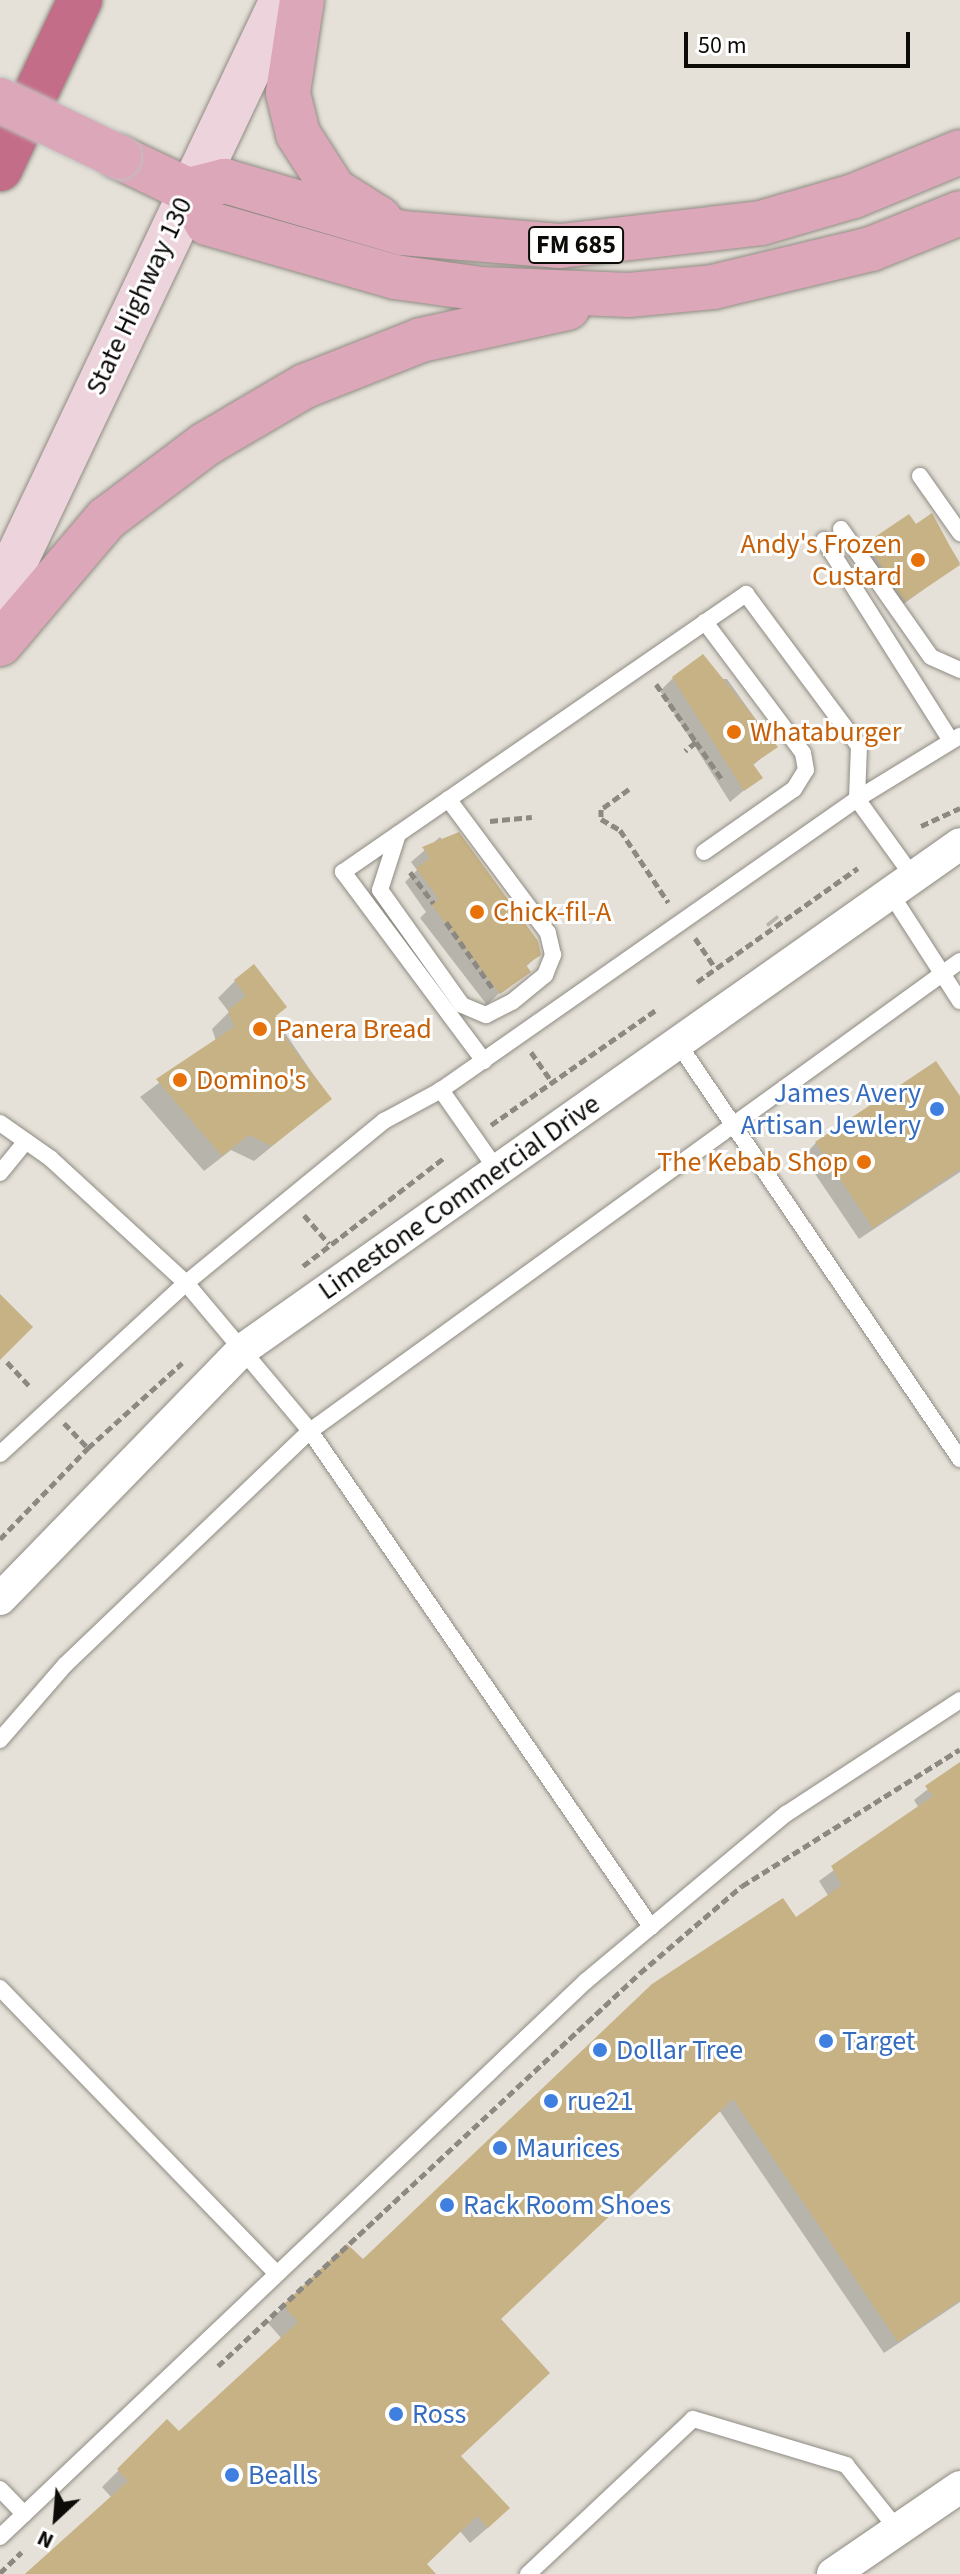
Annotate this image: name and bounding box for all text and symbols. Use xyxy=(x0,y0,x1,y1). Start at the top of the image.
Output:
scale bar xyxy=(688,16,914,66)
text: 50 m xyxy=(698,28,747,63)
street label: State Highway 130 xyxy=(78,192,200,400)
road number: FM 685 xyxy=(528,223,624,267)
place label: Andy's Frozen Custard xyxy=(741,527,902,593)
marker: Andy's Frozen Custard xyxy=(909,551,927,569)
place label: Whataburger xyxy=(750,715,901,749)
marker: Whataburger xyxy=(725,723,743,741)
place label: Chick-fil-A xyxy=(493,895,611,929)
marker: Chick-fil-A xyxy=(468,903,486,921)
place label: Panera Bread xyxy=(276,1012,432,1046)
marker: Panera Bread xyxy=(251,1020,269,1038)
place label: Domino's xyxy=(196,1063,306,1097)
marker: Domino's xyxy=(171,1071,189,1089)
place label: James Avery Artisan Jewlery xyxy=(741,1076,921,1142)
street label: Limestone Commercial Drive xyxy=(312,1087,606,1307)
marker: James Avery Artisan Jewlery xyxy=(928,1100,946,1118)
place label: The Kebab Shop xyxy=(657,1145,848,1179)
marker: The Kebab Shop xyxy=(855,1153,873,1171)
place label: Target xyxy=(842,2024,915,2058)
marker: Target xyxy=(817,2032,835,2050)
place label: Dollar Tree xyxy=(616,2033,743,2067)
marker: Dollar Tree xyxy=(591,2041,609,2059)
place label: rue21 xyxy=(567,2084,634,2118)
marker: rue21 xyxy=(542,2092,560,2110)
place label: Maurices xyxy=(516,2131,620,2165)
marker: Maurices xyxy=(491,2139,509,2157)
place label: Rack Room Shoes xyxy=(463,2188,671,2222)
marker: Rack Room Shoes xyxy=(438,2196,456,2214)
place label: Ross xyxy=(412,2397,466,2431)
marker: Ross xyxy=(387,2405,405,2423)
place label: Bealls xyxy=(248,2458,318,2492)
marker: Bealls xyxy=(223,2466,241,2484)
north arrow xyxy=(16,2478,96,2558)
text: N xyxy=(32,2522,59,2557)

